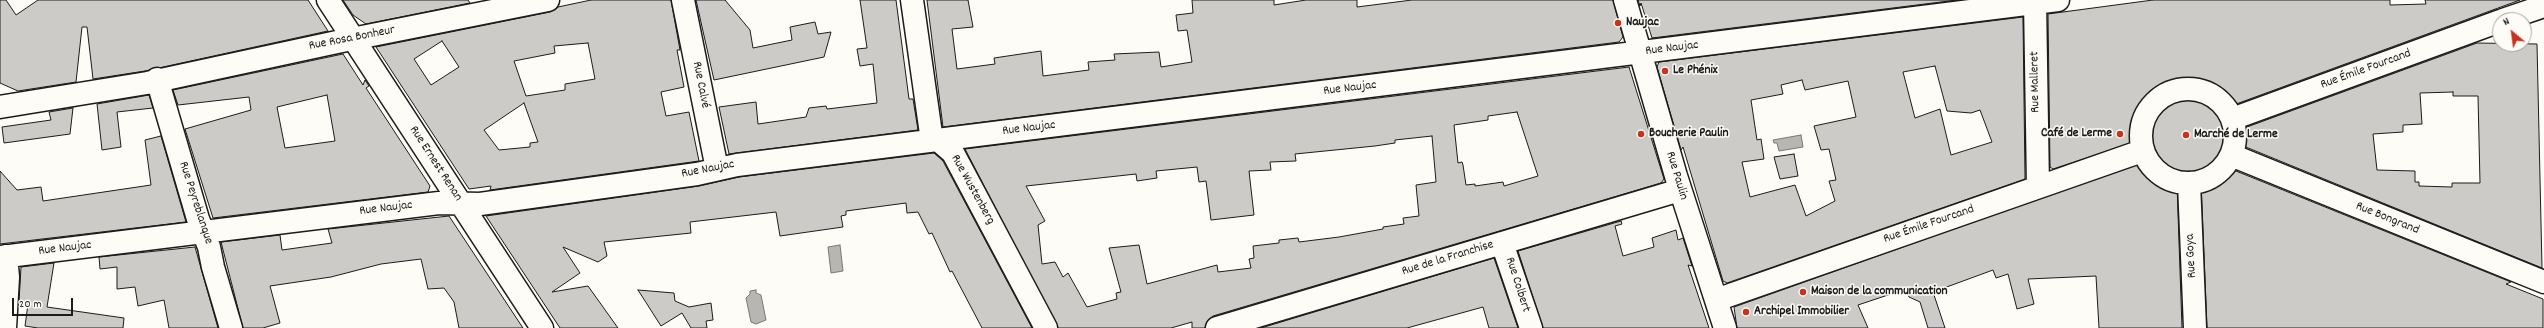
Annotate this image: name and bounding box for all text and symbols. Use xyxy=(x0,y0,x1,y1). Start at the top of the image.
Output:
north arrow xyxy=(2492,12,2532,52)
text: N xyxy=(2500,14,2513,31)
place label: Naujac xyxy=(1626,15,1659,31)
marker: Naujac xyxy=(1613,18,1623,28)
street label: Rue Rosa Bonheur xyxy=(308,23,396,55)
street label: Rue Naujac xyxy=(1645,38,1699,60)
street label: Rue Émile Fourcand xyxy=(2319,46,2413,94)
street label: Rue Malleret xyxy=(2028,51,2044,113)
street label: Rue Calvé xyxy=(688,60,712,110)
place label: Le Phénix xyxy=(1673,63,1718,79)
marker: Le Phénix xyxy=(1660,66,1670,76)
street label: Rue Naujac xyxy=(1323,78,1377,100)
street label: Rue Naujac xyxy=(1002,118,1056,140)
street label: Rue Ernest Renan xyxy=(405,123,465,205)
place label: Boucherie Paulin xyxy=(1649,126,1728,142)
place label: Café de Lerme xyxy=(2041,126,2112,142)
place label: Marché de Lerme xyxy=(2194,127,2278,143)
marker: Boucherie Paulin xyxy=(1636,129,1646,139)
marker: Café de Lerme xyxy=(2115,129,2125,139)
marker: Marché de Lerme xyxy=(2181,130,2191,140)
street label: Rue Paulin xyxy=(1661,150,1691,202)
street label: Rue Wustenberg xyxy=(946,152,998,228)
street label: Rue Naujac xyxy=(680,157,736,183)
street label: Rue Peyreblanque xyxy=(174,160,216,246)
street label: Rue Naujac xyxy=(359,198,413,220)
street label: Rue Bongrand xyxy=(2353,199,2421,239)
street label: Rue Émile Fourcand xyxy=(1882,202,1976,248)
street label: Rue Goya xyxy=(2183,233,2201,279)
street label: Rue Naujac xyxy=(38,238,92,260)
street label: Rue de la Franchise xyxy=(1400,238,1496,280)
street label: Rue Colbert xyxy=(1501,256,1533,314)
place label: Maison de la communication xyxy=(1811,284,1947,300)
marker: Maison de la communication xyxy=(1798,287,1808,297)
scale bar xyxy=(14,290,75,316)
text: 20 m xyxy=(19,296,42,313)
place label: Archipel Immobilier xyxy=(1754,304,1849,320)
marker: Archipel Immobilier xyxy=(1741,307,1751,317)

